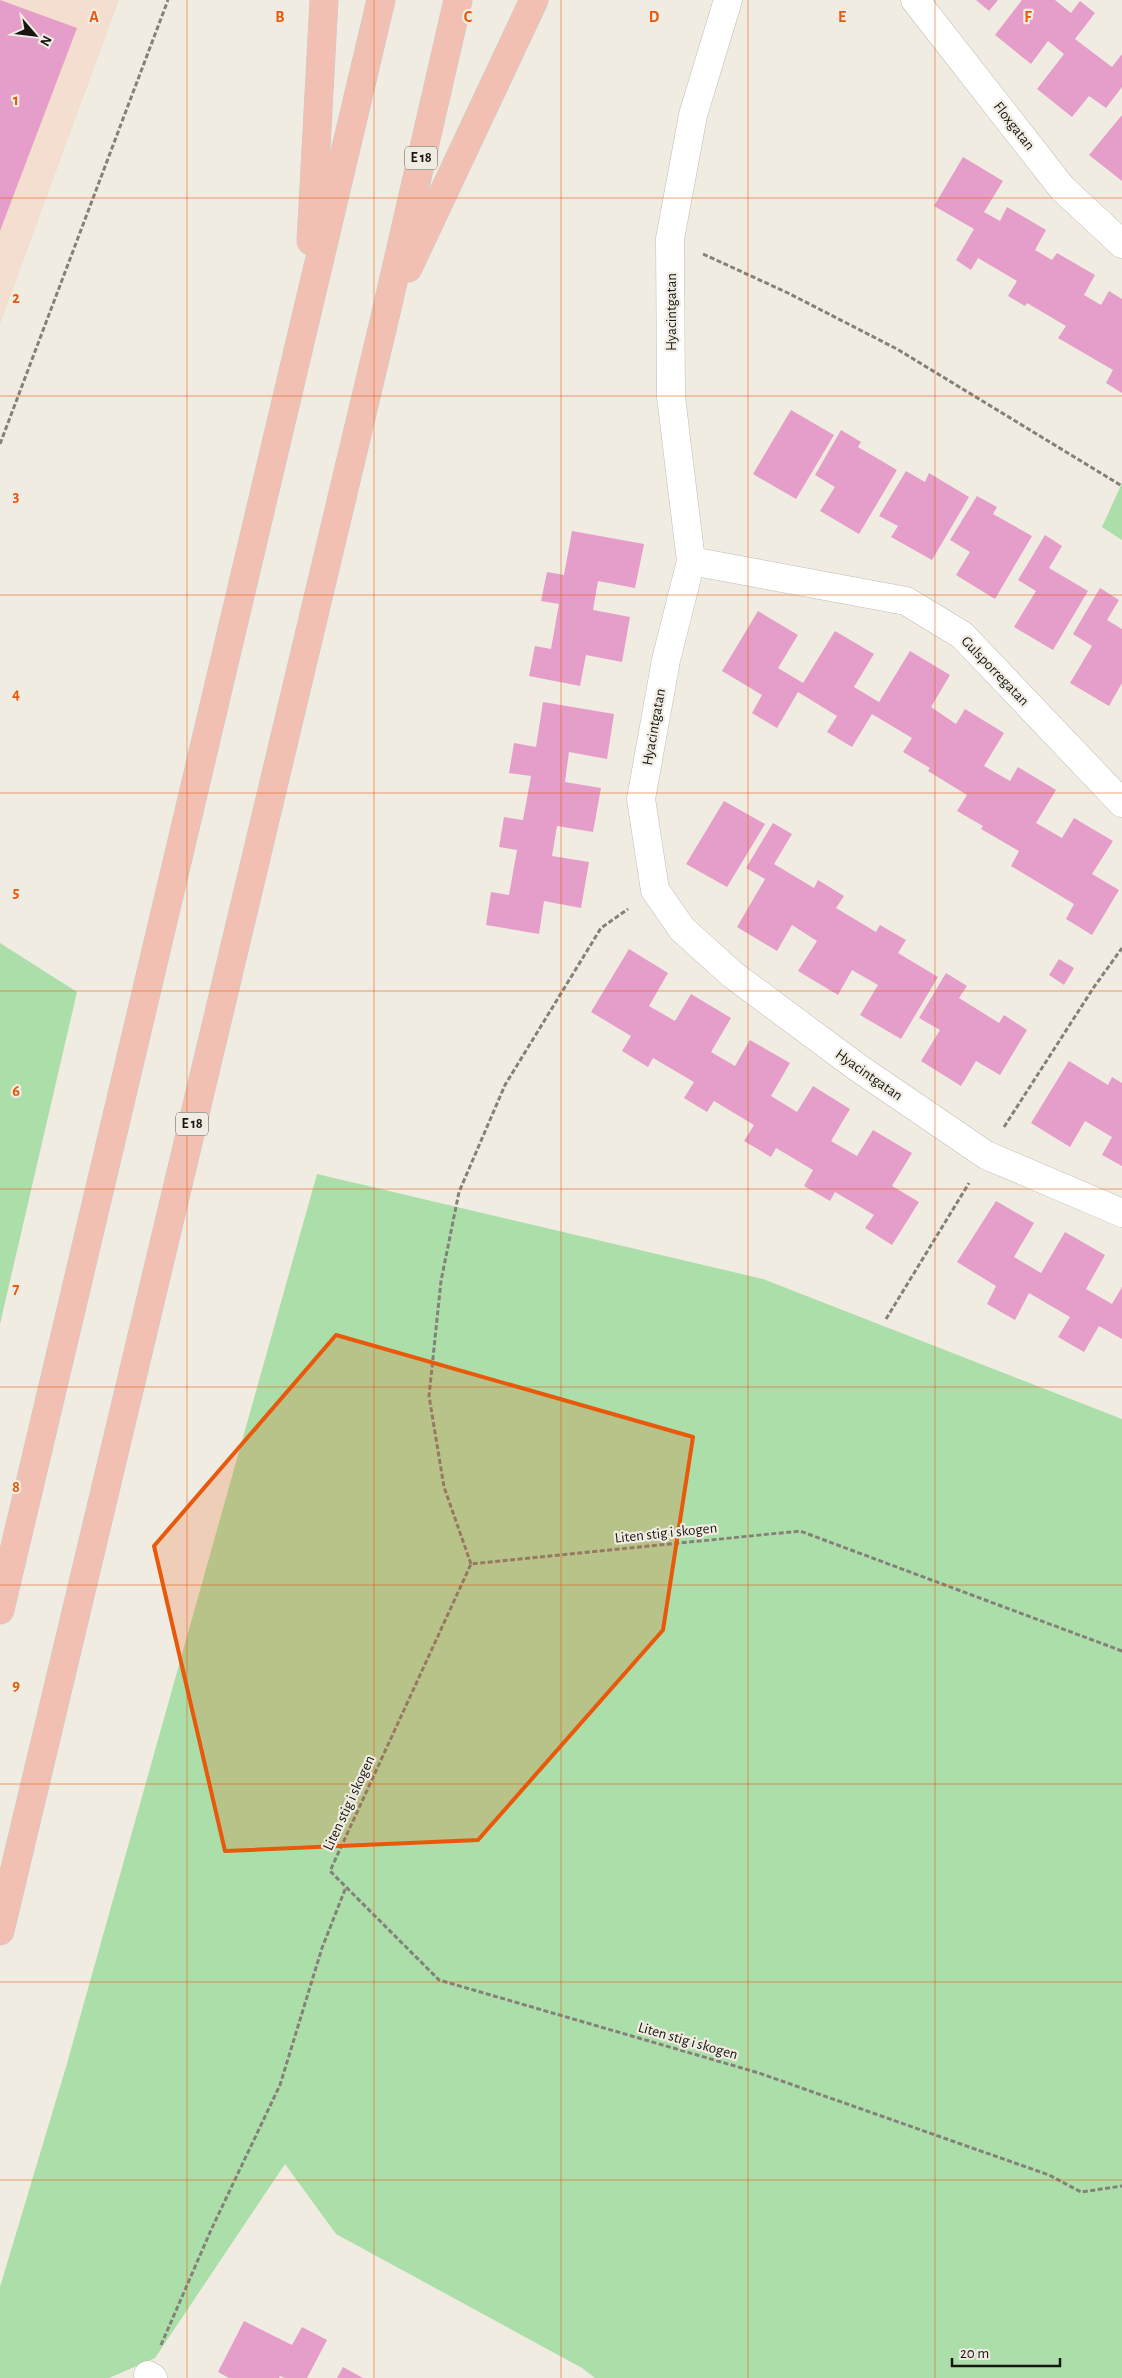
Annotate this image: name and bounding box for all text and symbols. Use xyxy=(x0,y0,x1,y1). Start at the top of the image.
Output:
text: A xyxy=(89,9,99,25)
text: B xyxy=(275,9,285,25)
text: C xyxy=(464,9,473,25)
text: D xyxy=(649,9,660,25)
text: E xyxy=(838,9,846,25)
text: F xyxy=(1024,9,1032,25)
north arrow xyxy=(10,10,60,60)
text: N xyxy=(37,33,54,48)
text: 1 xyxy=(13,92,19,108)
street label: Floxgatan xyxy=(991,99,1037,153)
road number: E 18 xyxy=(405,146,437,170)
street label: Hyacintgatan xyxy=(664,273,679,351)
text: 2 xyxy=(12,290,20,306)
text: 3 xyxy=(13,488,20,504)
street label: Gulsporregatan xyxy=(958,633,1032,709)
text: 4 xyxy=(12,686,20,702)
street label: Hyacintgatan xyxy=(640,687,668,767)
text: 5 xyxy=(13,884,20,900)
street label: Hyacintgatan xyxy=(833,1047,905,1103)
text: 6 xyxy=(12,1083,20,1099)
road number: E 18 xyxy=(176,1112,208,1136)
text: 7 xyxy=(13,1281,20,1297)
text: 8 xyxy=(12,1479,20,1495)
street label: Liten stig i skogen xyxy=(614,1520,718,1546)
text: 9 xyxy=(12,1677,20,1693)
street label: Liten stig i skogen xyxy=(320,1753,378,1853)
street label: Liten stig i skogen xyxy=(636,2020,740,2062)
scale bar xyxy=(952,2336,1060,2368)
text: 20 m xyxy=(960,2346,989,2361)

